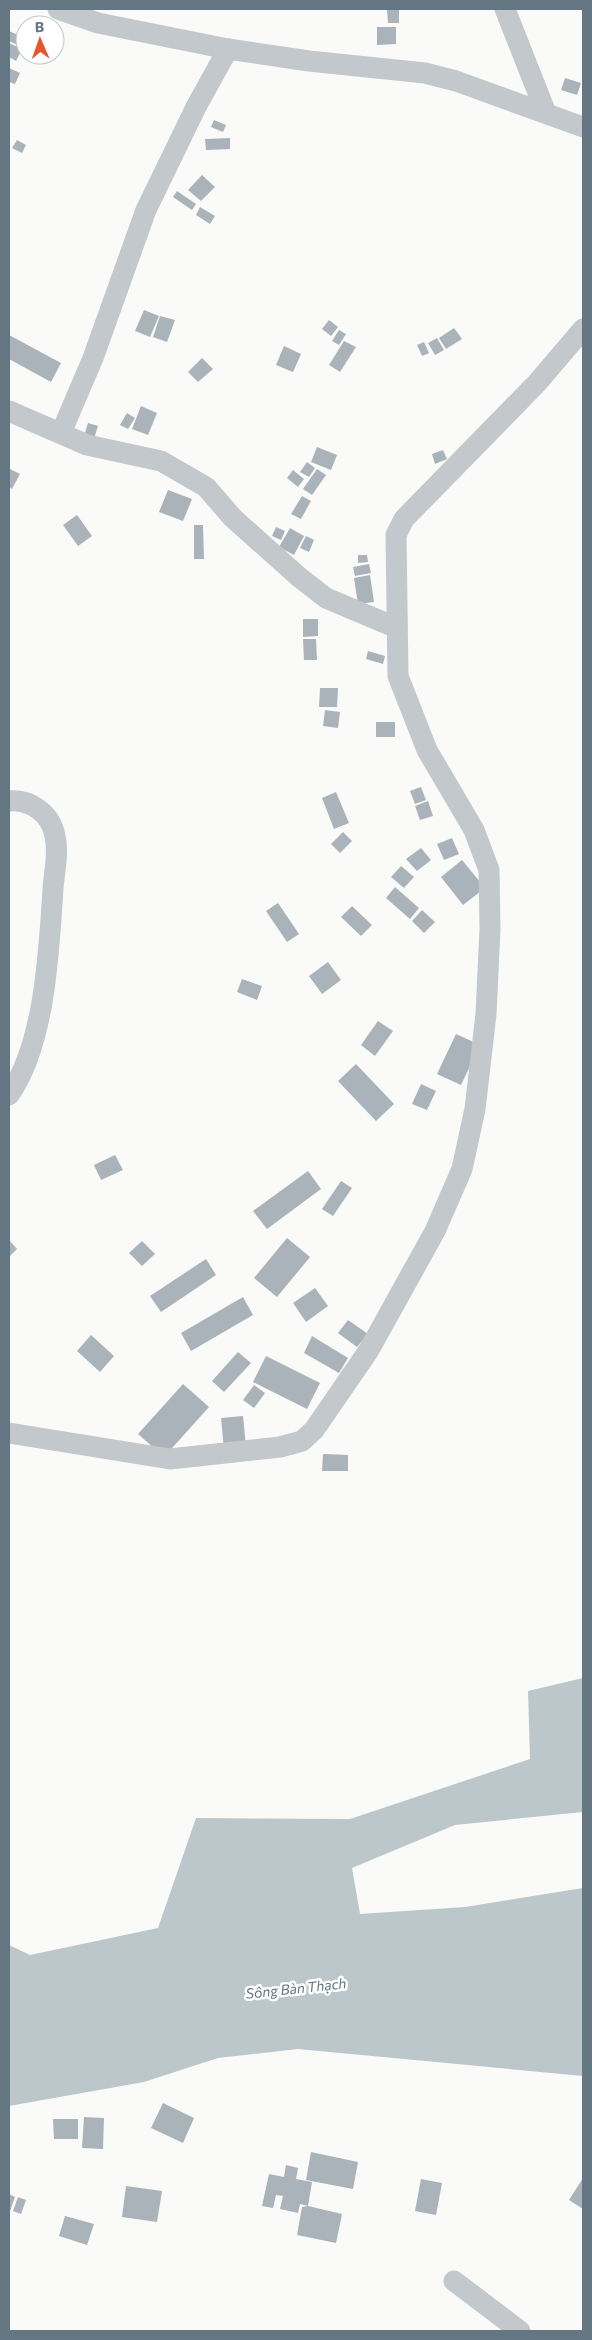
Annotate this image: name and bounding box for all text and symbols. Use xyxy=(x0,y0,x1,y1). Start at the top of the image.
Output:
north arrow xyxy=(15,15,65,65)
text: B xyxy=(35,18,44,35)
water label: Sông Bàn Thạch xyxy=(245,1974,347,2002)

